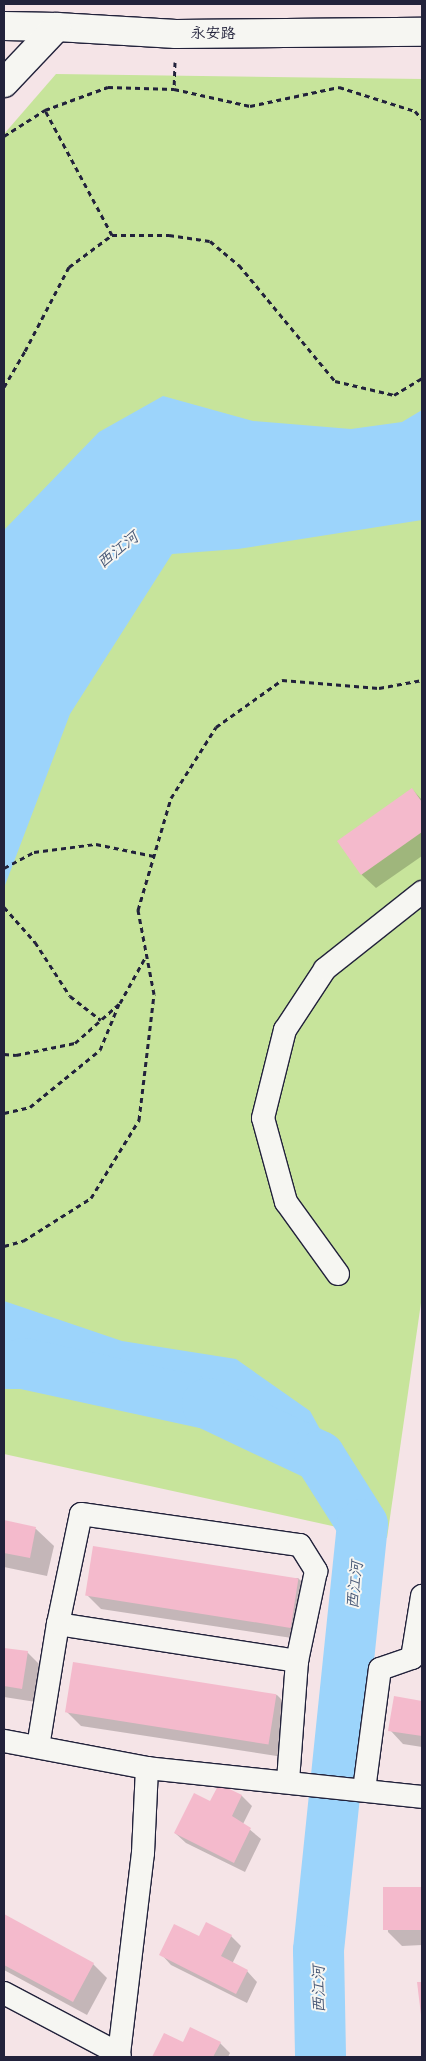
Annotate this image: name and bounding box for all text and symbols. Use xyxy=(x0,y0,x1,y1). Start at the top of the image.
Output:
street label: 永安路 xyxy=(191,25,235,43)
water label: 西江河 xyxy=(93,527,143,573)
water label: 西江河 xyxy=(343,1560,367,1610)
water label: 西江河 xyxy=(309,1965,329,2013)

